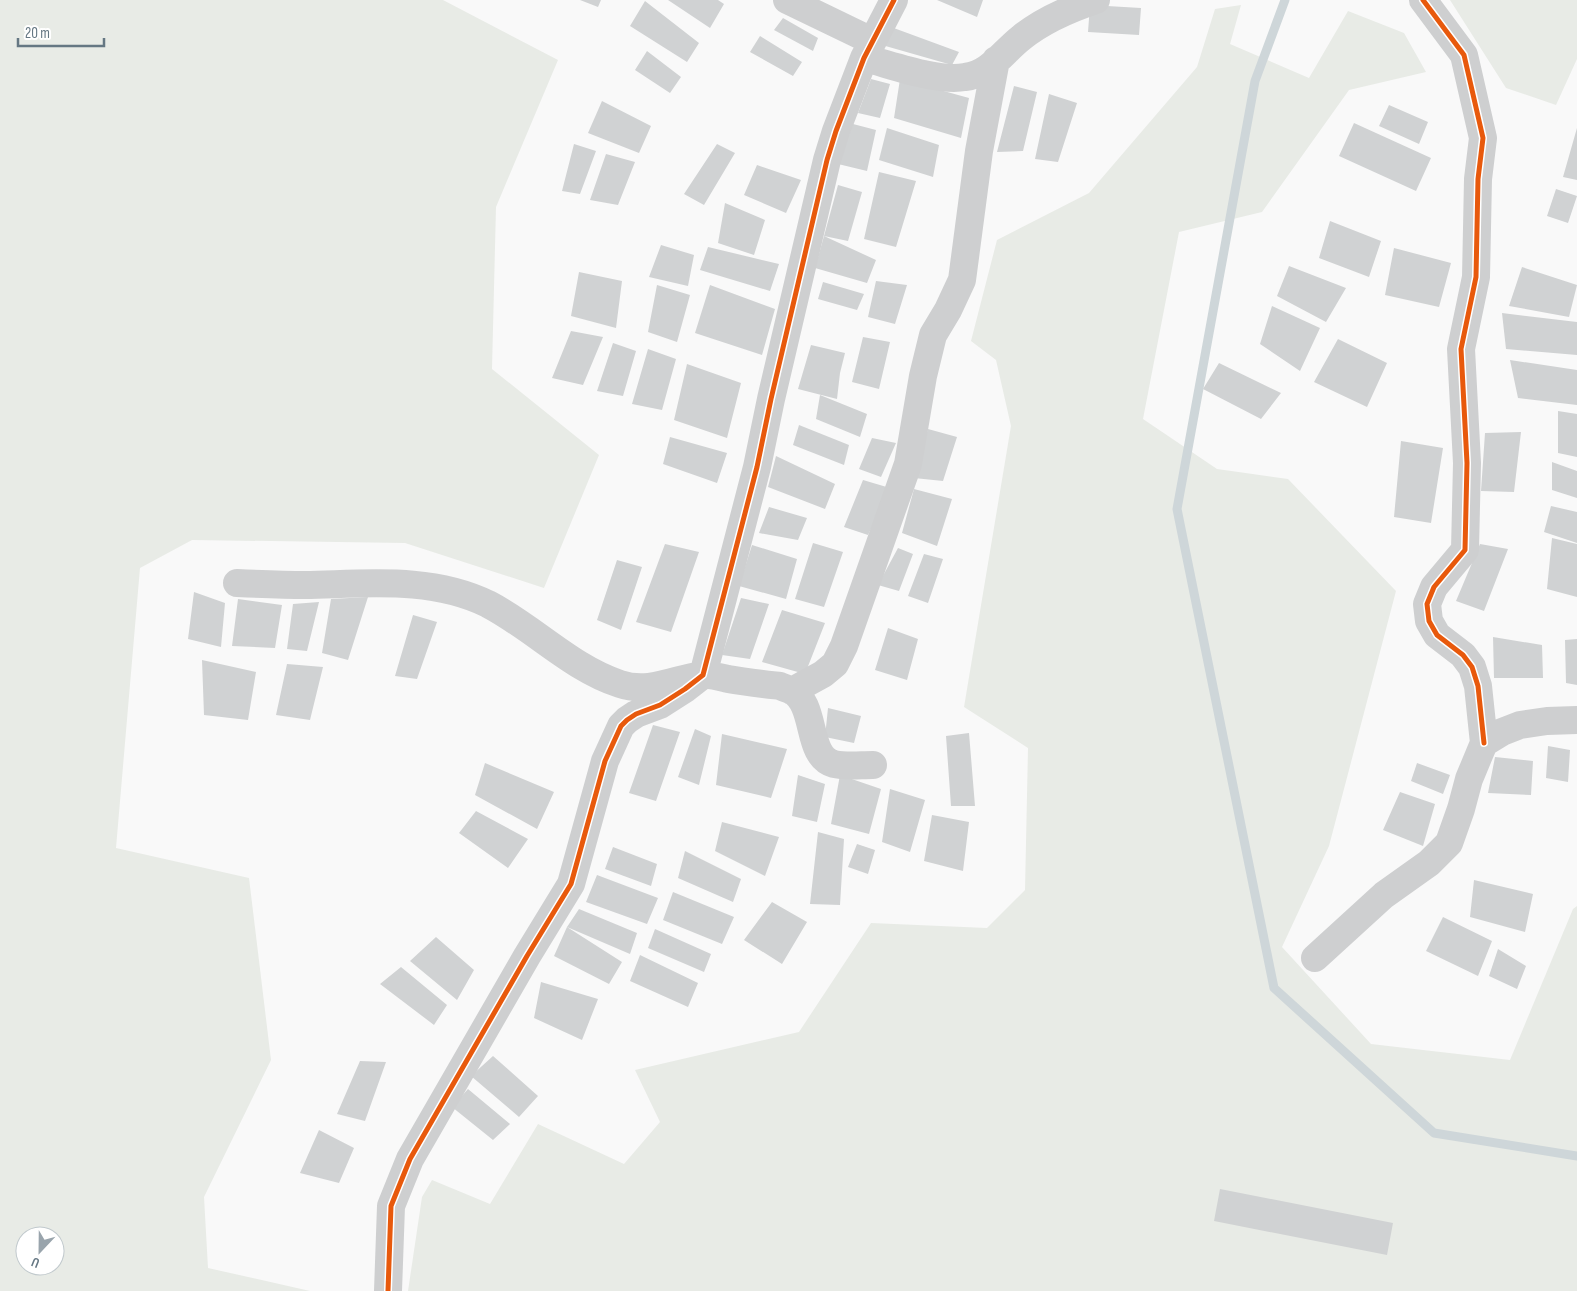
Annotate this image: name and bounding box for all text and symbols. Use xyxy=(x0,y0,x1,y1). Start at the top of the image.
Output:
scale bar xyxy=(18,15,104,47)
text: 20 m xyxy=(25,24,50,43)
north arrow xyxy=(15,1226,65,1276)
text: U xyxy=(29,1253,42,1272)

